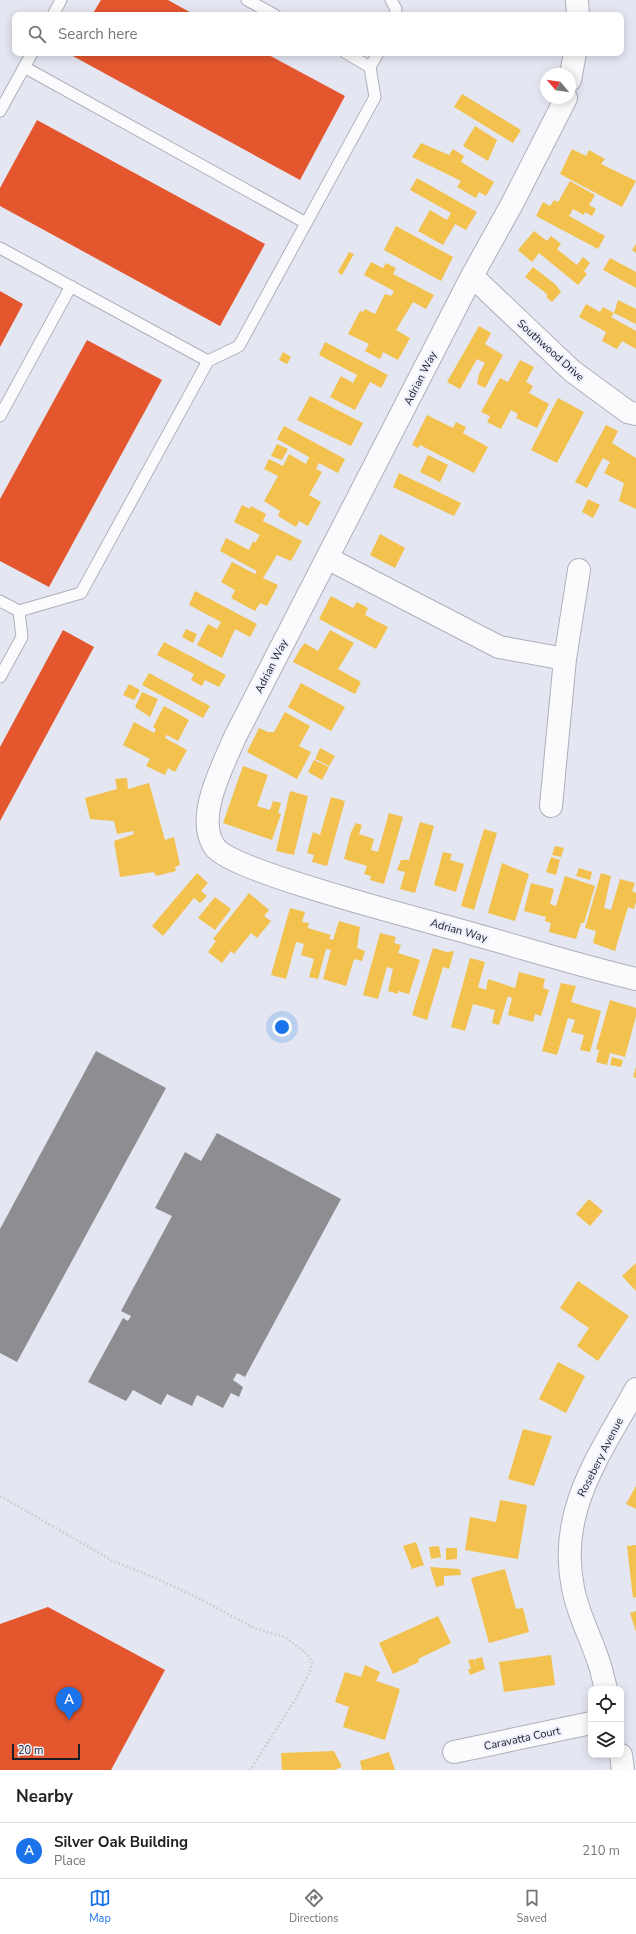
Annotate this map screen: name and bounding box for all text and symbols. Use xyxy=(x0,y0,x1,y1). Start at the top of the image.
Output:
search box xyxy=(12,12,624,56)
icon: search xyxy=(26,23,48,45)
text: Search here xyxy=(58,24,138,44)
north arrow xyxy=(540,68,576,104)
street label: Southwood Drive xyxy=(514,316,588,385)
street label: Adrian Way xyxy=(400,348,441,408)
street label: Adrian Way xyxy=(251,636,292,696)
street label: Adrian Way xyxy=(429,915,489,946)
your location xyxy=(272,1017,292,1037)
street label: Rosebery Avenue xyxy=(574,1415,627,1499)
map controls xyxy=(588,1686,624,1758)
button: locate xyxy=(588,1686,624,1722)
pin: A xyxy=(56,1687,82,1720)
button: layers xyxy=(588,1722,624,1758)
street label: Caravatta Court xyxy=(483,1723,562,1754)
scale bar xyxy=(12,1742,80,1761)
text: 20 m xyxy=(18,1743,43,1758)
text: Nearby xyxy=(16,1785,73,1808)
text: Silver Oak Building xyxy=(54,1832,188,1852)
text: A xyxy=(24,1842,34,1860)
text: 210 m xyxy=(582,1842,620,1860)
text: Place xyxy=(54,1852,86,1870)
tab: Map xyxy=(89,1887,111,1926)
tab: Directions xyxy=(289,1887,339,1926)
tab: Saved xyxy=(517,1887,547,1926)

